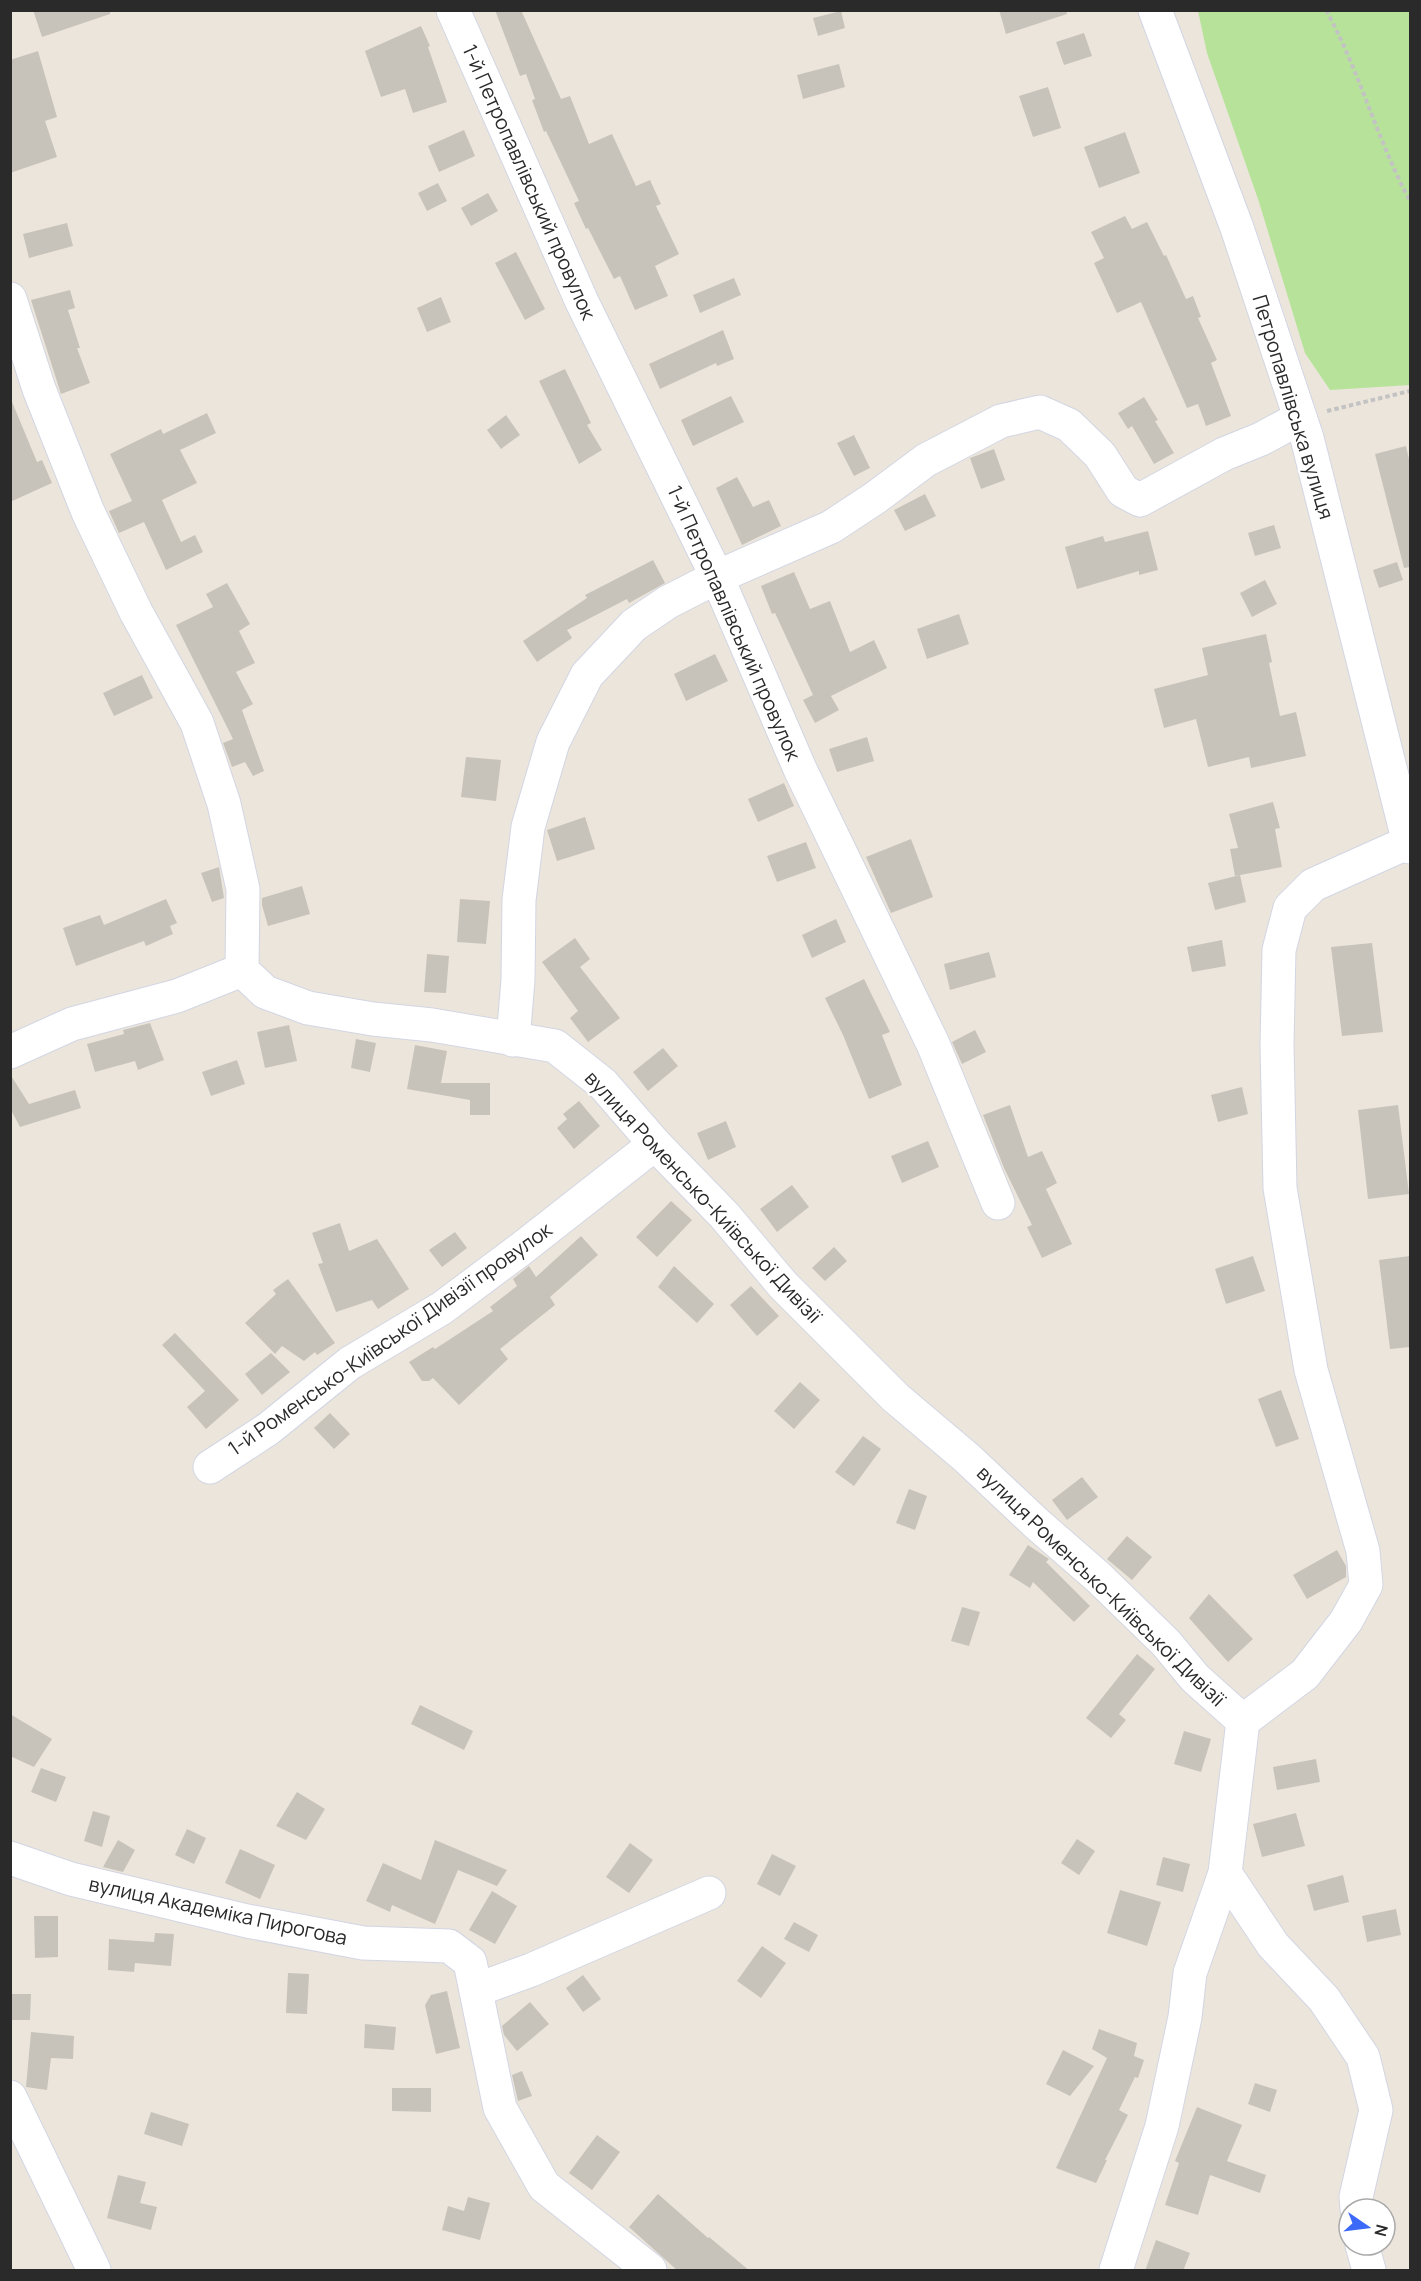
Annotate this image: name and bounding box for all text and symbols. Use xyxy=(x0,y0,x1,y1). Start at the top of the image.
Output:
street label: 1-й Петропавлівський провулок xyxy=(456,40,603,325)
street label: Петропавлівська вулиця xyxy=(1246,291,1340,522)
street label: 1-й Петропавлівський провулок xyxy=(661,481,808,766)
street label: вулиця Роменсько-Київської Дивізії xyxy=(579,1065,829,1330)
street label: 1-й Роменсько-Київської Дивізії провулок xyxy=(223,1215,558,1461)
street label: вулиця Роменсько-Київської Дивізії xyxy=(971,1459,1232,1713)
street label: вулиця Академіка Пирогова xyxy=(86,1870,350,1951)
north arrow xyxy=(1337,2197,1397,2257)
text: N xyxy=(1369,2222,1394,2239)

